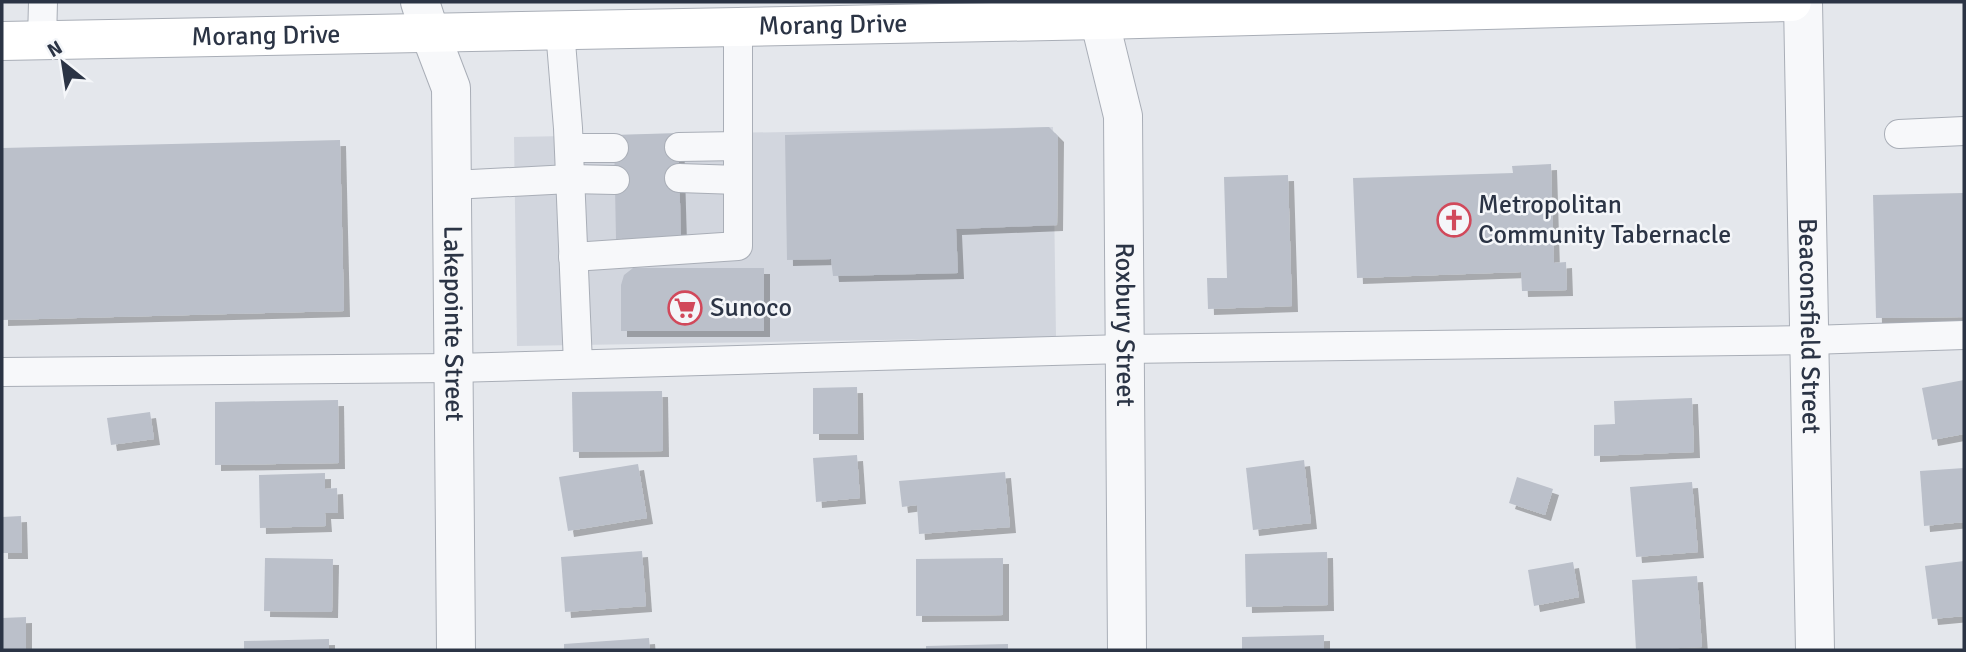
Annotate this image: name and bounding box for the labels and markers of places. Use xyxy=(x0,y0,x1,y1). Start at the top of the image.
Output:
place label: Metropolitan Community Tabernacle xyxy=(1478,189,1731,251)
church icon: Metropolitan Community Tabernacle xyxy=(1435,201,1473,239)
supermarket icon: Sunoco xyxy=(666,289,704,327)
place label: Sunoco xyxy=(710,292,792,324)

